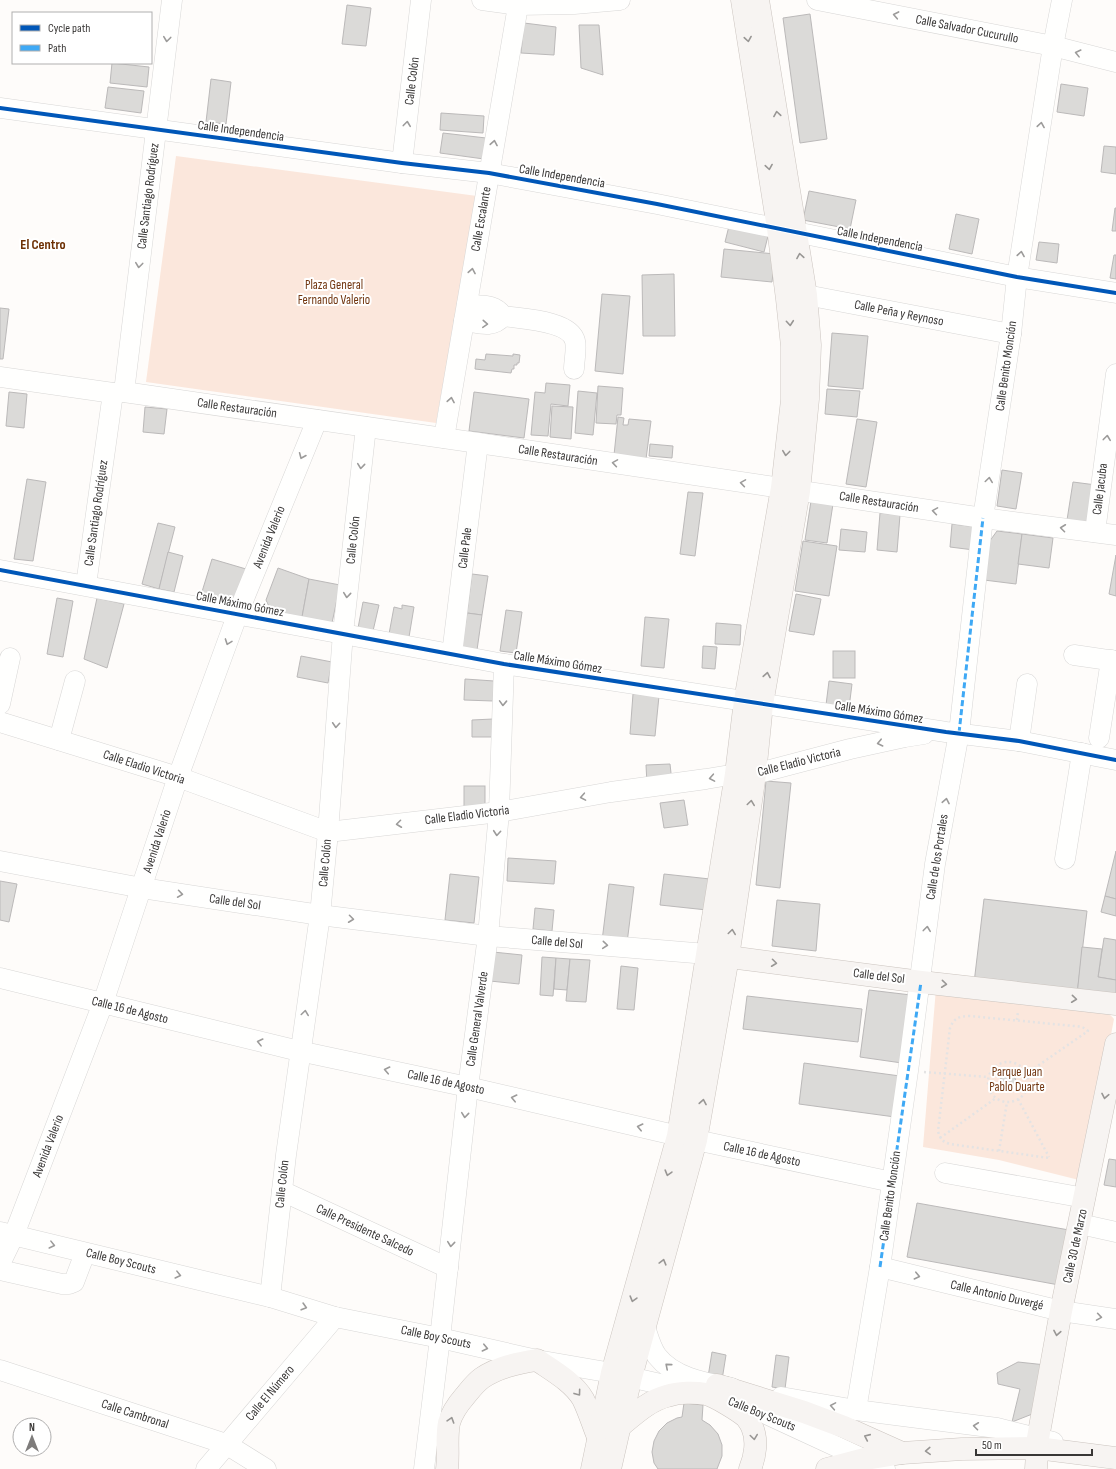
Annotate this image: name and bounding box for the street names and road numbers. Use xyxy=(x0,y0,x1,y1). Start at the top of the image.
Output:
street label: Calle Salvador Cucurullo xyxy=(914,11,1020,47)
street label: Calle Colón xyxy=(401,56,423,106)
street label: Calle Independencia xyxy=(197,117,285,145)
street label: Calle Santiago Rodríguez xyxy=(134,142,162,250)
street label: Calle Independencia xyxy=(518,161,606,191)
street label: Calle Escalante xyxy=(467,185,495,253)
street label: Calle Independencia xyxy=(836,223,924,255)
street label: Calle Peña y Reynoso xyxy=(853,296,945,330)
street label: Calle Benito Monción xyxy=(992,320,1020,412)
street label: Calle Restauración xyxy=(196,394,278,422)
street label: Calle Restauración xyxy=(517,441,599,469)
street label: Calle Santiago Rodríguez xyxy=(81,459,111,567)
street label: Calle Jacuba xyxy=(1089,462,1111,516)
street label: Calle Restauración xyxy=(838,488,920,516)
street label: Avenida Valerio xyxy=(249,504,289,571)
street label: Calle Colón xyxy=(343,515,363,565)
street label: Calle Pale xyxy=(455,527,475,569)
street label: Calle Máximo Gómez xyxy=(195,588,286,620)
street label: Calle Máximo Gómez xyxy=(513,647,604,677)
street label: Calle Máximo Gómez xyxy=(834,697,925,727)
street label: Calle Eladio Victoria xyxy=(756,744,842,780)
street label: Calle Eladio Victoria xyxy=(101,746,187,788)
street label: Calle Eladio Victoria xyxy=(424,802,510,828)
street label: Avenida Valerio xyxy=(139,807,175,876)
street label: Calle de los Portales xyxy=(922,813,952,901)
street label: Calle Colón xyxy=(315,838,335,888)
street label: Calle del Sol xyxy=(208,890,262,914)
street label: Calle del Sol xyxy=(531,932,583,952)
street label: Calle del Sol xyxy=(852,965,906,987)
street label: Calle General Valverde xyxy=(462,970,492,1068)
street label: Calle 16 de Agosto xyxy=(90,993,170,1027)
street label: Calle 16 de Agosto xyxy=(406,1066,486,1098)
street label: Avenida Valerio xyxy=(28,1112,67,1180)
street label: Calle 16 de Agosto xyxy=(722,1138,802,1170)
street label: Calle Benito Monción xyxy=(876,1150,904,1242)
street label: Calle Colón xyxy=(272,1159,292,1209)
street label: Calle Presidente Salcedo xyxy=(314,1200,416,1260)
street label: Calle 30 de Marzo xyxy=(1059,1207,1091,1285)
street label: Calle Boy Scouts xyxy=(84,1245,158,1277)
street label: Calle Antonio Duvergé xyxy=(949,1277,1045,1313)
street label: Calle Boy Scouts xyxy=(399,1322,473,1352)
street label: Calle El Número xyxy=(242,1362,298,1424)
street label: Calle Boy Scouts xyxy=(726,1393,798,1435)
street label: Calle Cambronal xyxy=(99,1396,171,1432)

